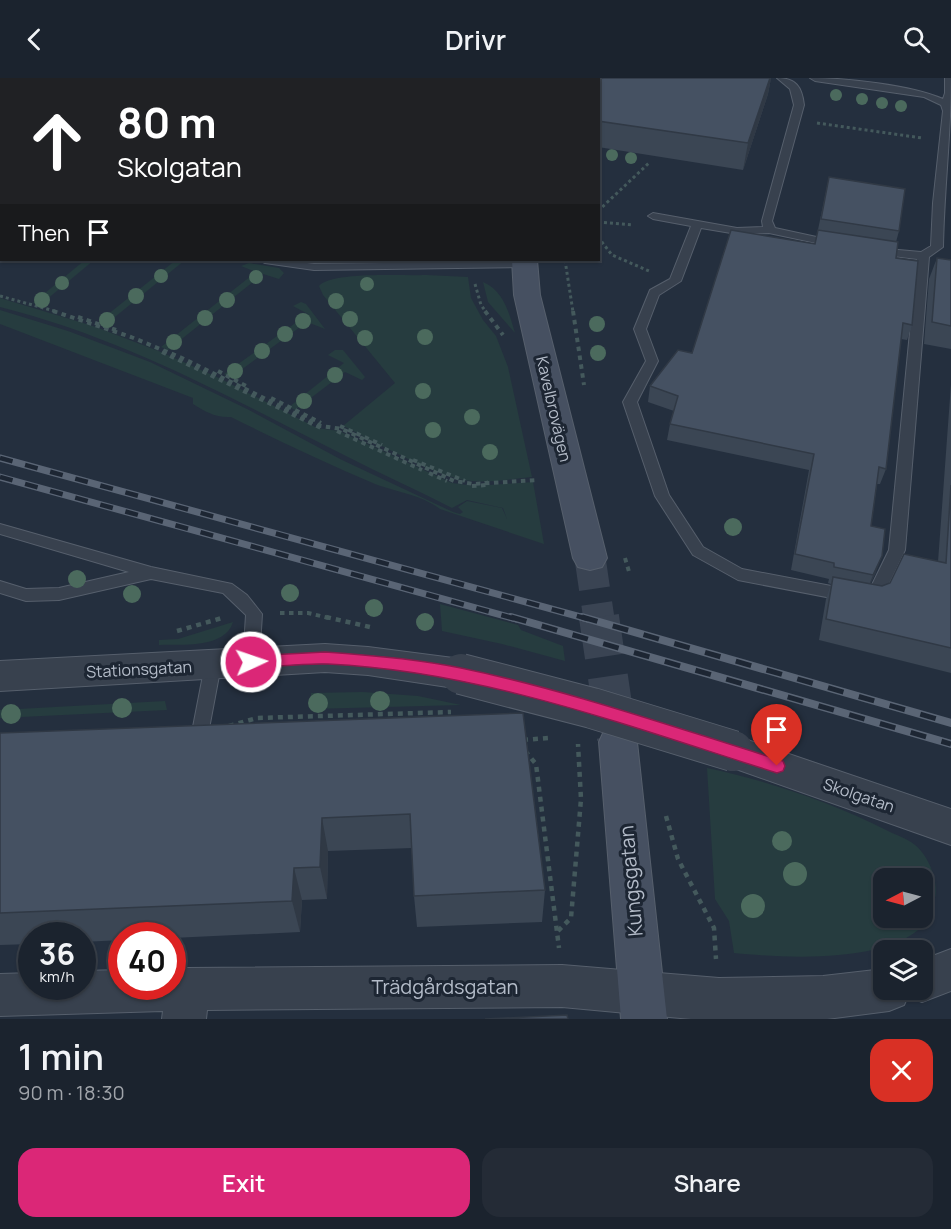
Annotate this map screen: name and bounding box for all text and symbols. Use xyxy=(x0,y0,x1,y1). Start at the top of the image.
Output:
text: Drivr xyxy=(445,21,506,58)
icon: back xyxy=(18,23,51,56)
icon: search xyxy=(900,23,933,56)
text: 80 m xyxy=(117,93,217,151)
icon: ahead xyxy=(18,102,96,180)
text: Skolgatan xyxy=(117,148,242,185)
icon: arrive xyxy=(82,216,115,249)
text: Then xyxy=(18,218,70,248)
street label: Kavelbrovägen xyxy=(531,354,577,464)
position arrow xyxy=(219,630,283,694)
street label: Stationsgatan xyxy=(86,655,192,683)
pin xyxy=(751,704,802,766)
icon: arrive xyxy=(760,713,793,746)
street label: Skolgatan xyxy=(820,773,898,817)
street label: Kungsgatan xyxy=(612,824,649,938)
north arrow xyxy=(873,868,933,928)
map controls xyxy=(873,868,933,1000)
speed limit sign: 40 xyxy=(108,922,186,1000)
text: 36 xyxy=(39,933,75,974)
button: layers xyxy=(873,940,933,1000)
text: km/h xyxy=(40,966,74,987)
street label: Trädgårdsgatan xyxy=(372,973,518,1000)
text: 1 min xyxy=(18,1032,104,1081)
button: close xyxy=(870,1039,933,1102)
text: 90 m · 18:30 xyxy=(18,1079,125,1106)
button: Exit xyxy=(18,1148,470,1217)
button: Share xyxy=(482,1148,933,1217)

